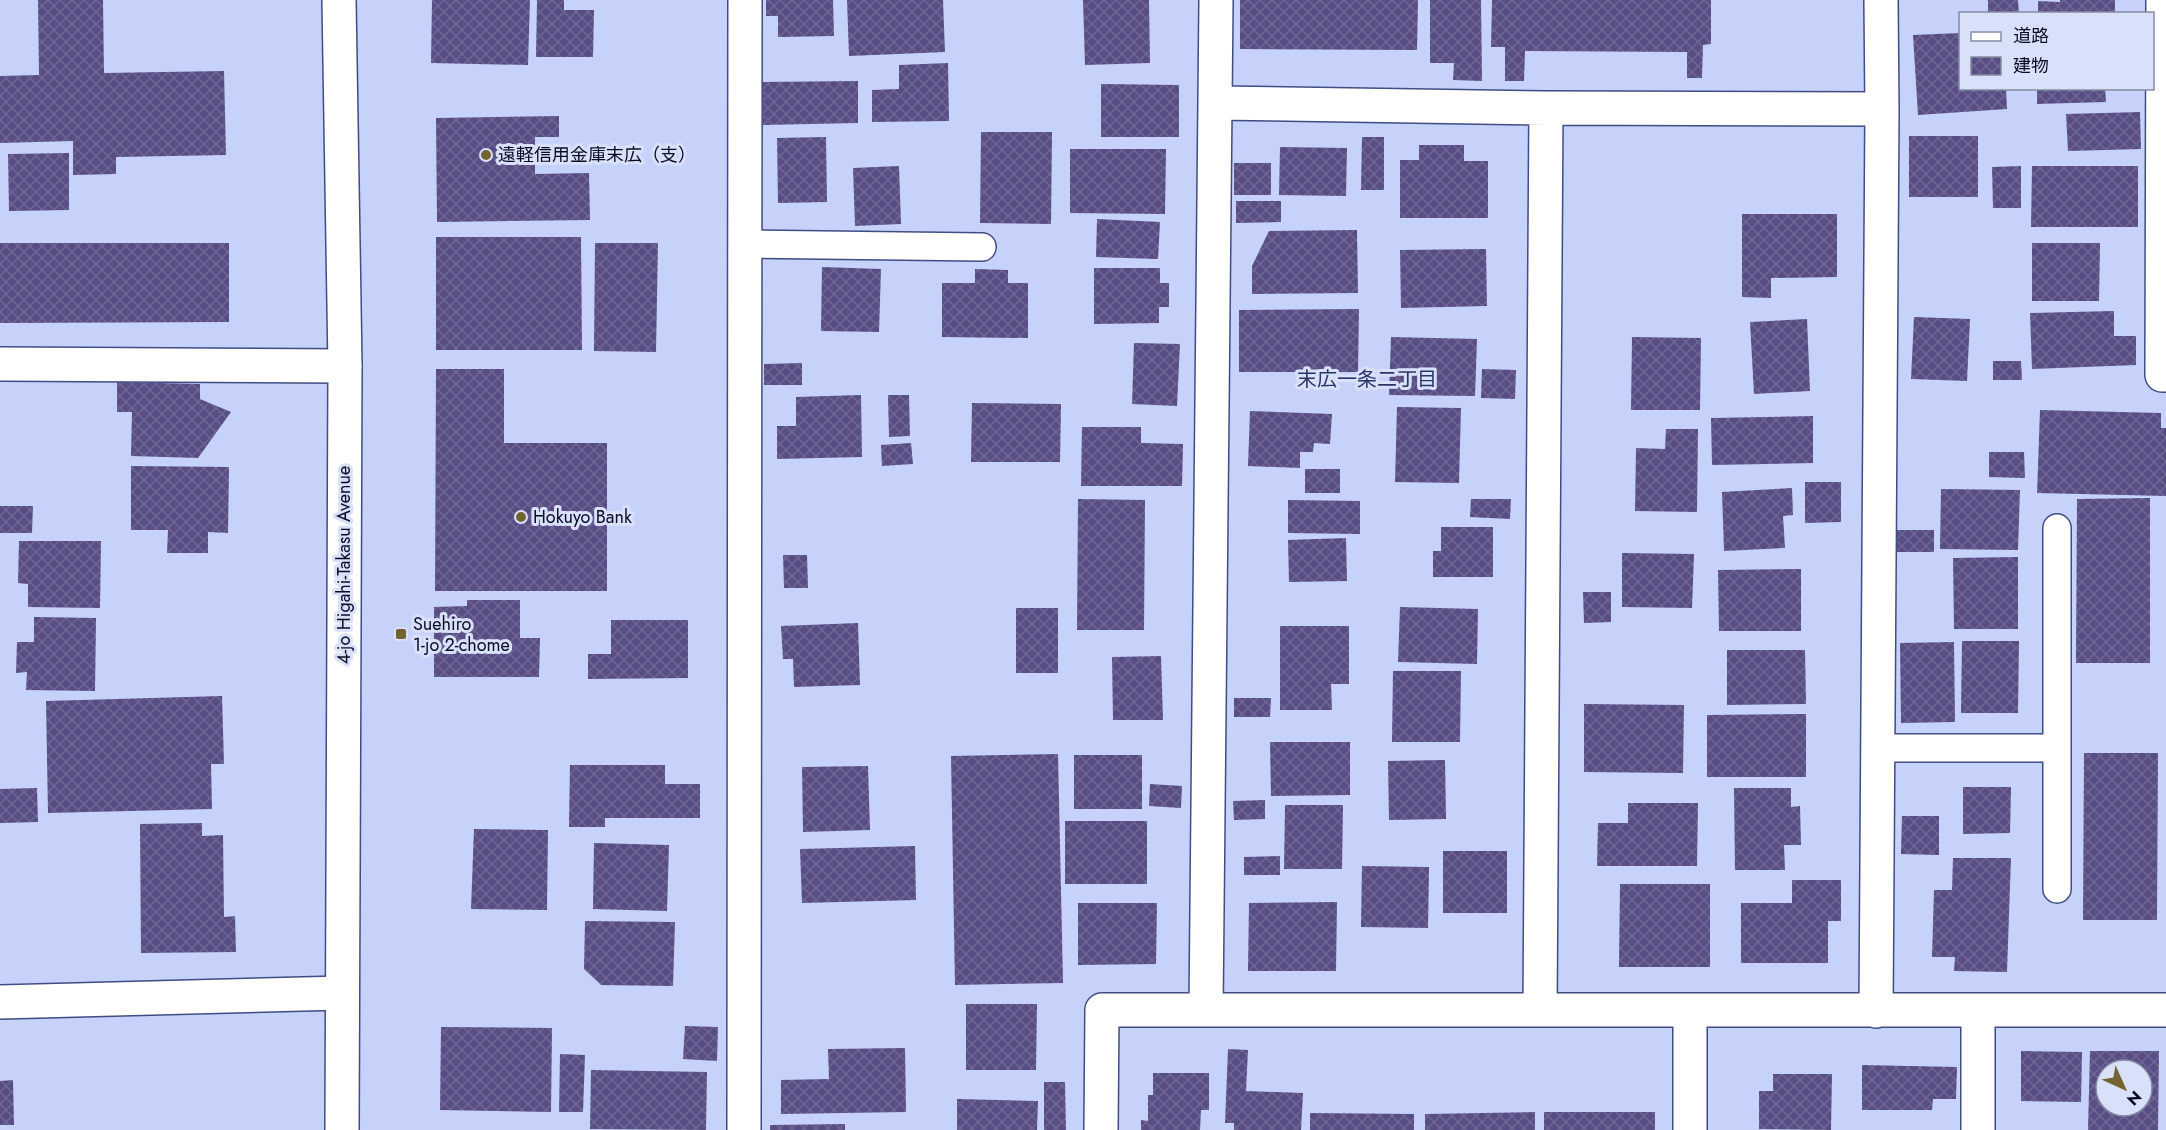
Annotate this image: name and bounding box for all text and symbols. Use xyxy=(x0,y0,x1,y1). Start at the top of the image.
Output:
legend xyxy=(1959,12,2154,90)
text: 道路 xyxy=(2013,23,2049,49)
text: 建物 xyxy=(2013,53,2049,79)
place label: 遠軽信用金庫末広（支） xyxy=(498,142,696,168)
marker: 遠軽信用金庫末広（支） xyxy=(479,148,493,162)
district label: 末広一条二丁目 xyxy=(1297,365,1437,394)
street label: 4-jo Higahi-Takasu Avenue xyxy=(331,466,357,664)
place label: Hokuyo Bank xyxy=(533,504,632,530)
marker: Hokuyo Bank xyxy=(514,510,528,524)
place label: Suehiro 1-jo 2-chome xyxy=(413,611,510,658)
marker: Suehiro 1-jo 2-chome xyxy=(394,627,408,641)
north arrow xyxy=(2094,1058,2154,1118)
text: N xyxy=(2122,1086,2147,1111)

